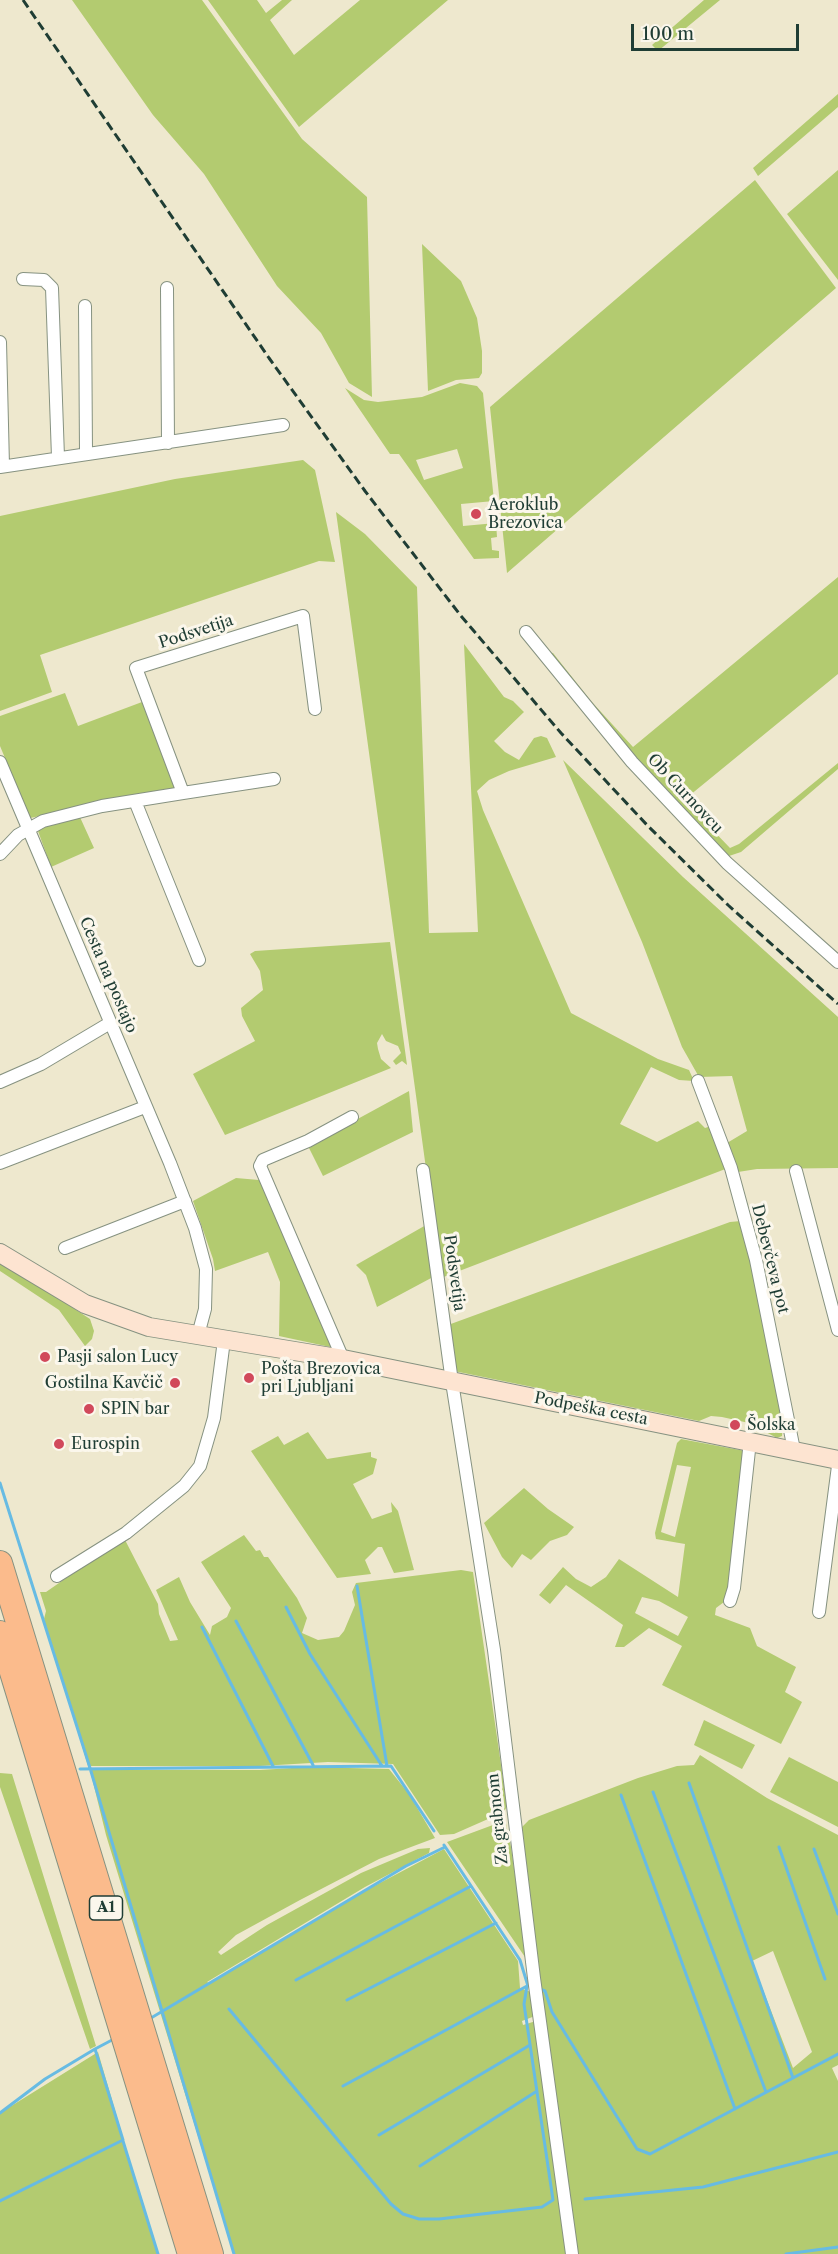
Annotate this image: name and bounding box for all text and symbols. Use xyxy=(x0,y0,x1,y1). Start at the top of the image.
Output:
scale bar xyxy=(634,12,802,50)
text: 100 m xyxy=(642,23,694,45)
place label: Aeroklub Brezovica xyxy=(488,495,563,533)
marker: Aeroklub Brezovica xyxy=(469,507,483,521)
street label: Podsvetija xyxy=(156,611,236,653)
street label: Ob Curnovcu xyxy=(643,750,727,838)
street label: Cesta na postajo xyxy=(75,914,141,1036)
street label: Debevčeva pot xyxy=(747,1202,793,1316)
street label: Podsvetija xyxy=(439,1233,469,1313)
place label: Pasji salon Lucy xyxy=(57,1347,178,1367)
marker: Pasji salon Lucy xyxy=(38,1350,52,1364)
place label: Pošta Brezovica pri Ljubljani xyxy=(261,1359,381,1397)
marker: Pošta Brezovica pri Ljubljani xyxy=(242,1371,256,1385)
place label: Gostilna Kavčič xyxy=(45,1373,163,1393)
marker: Gostilna Kavčič xyxy=(168,1376,182,1390)
street label: Podpeška cesta xyxy=(532,1389,650,1429)
place label: SPIN bar xyxy=(101,1399,169,1419)
marker: SPIN bar xyxy=(82,1402,96,1416)
place label: Šolska xyxy=(747,1415,795,1435)
marker: Šolska xyxy=(728,1418,742,1432)
place label: Eurospin xyxy=(71,1434,140,1454)
marker: Eurospin xyxy=(52,1437,66,1451)
street label: Za grabnom xyxy=(484,1773,512,1865)
road number: A1 xyxy=(90,1896,122,1920)

